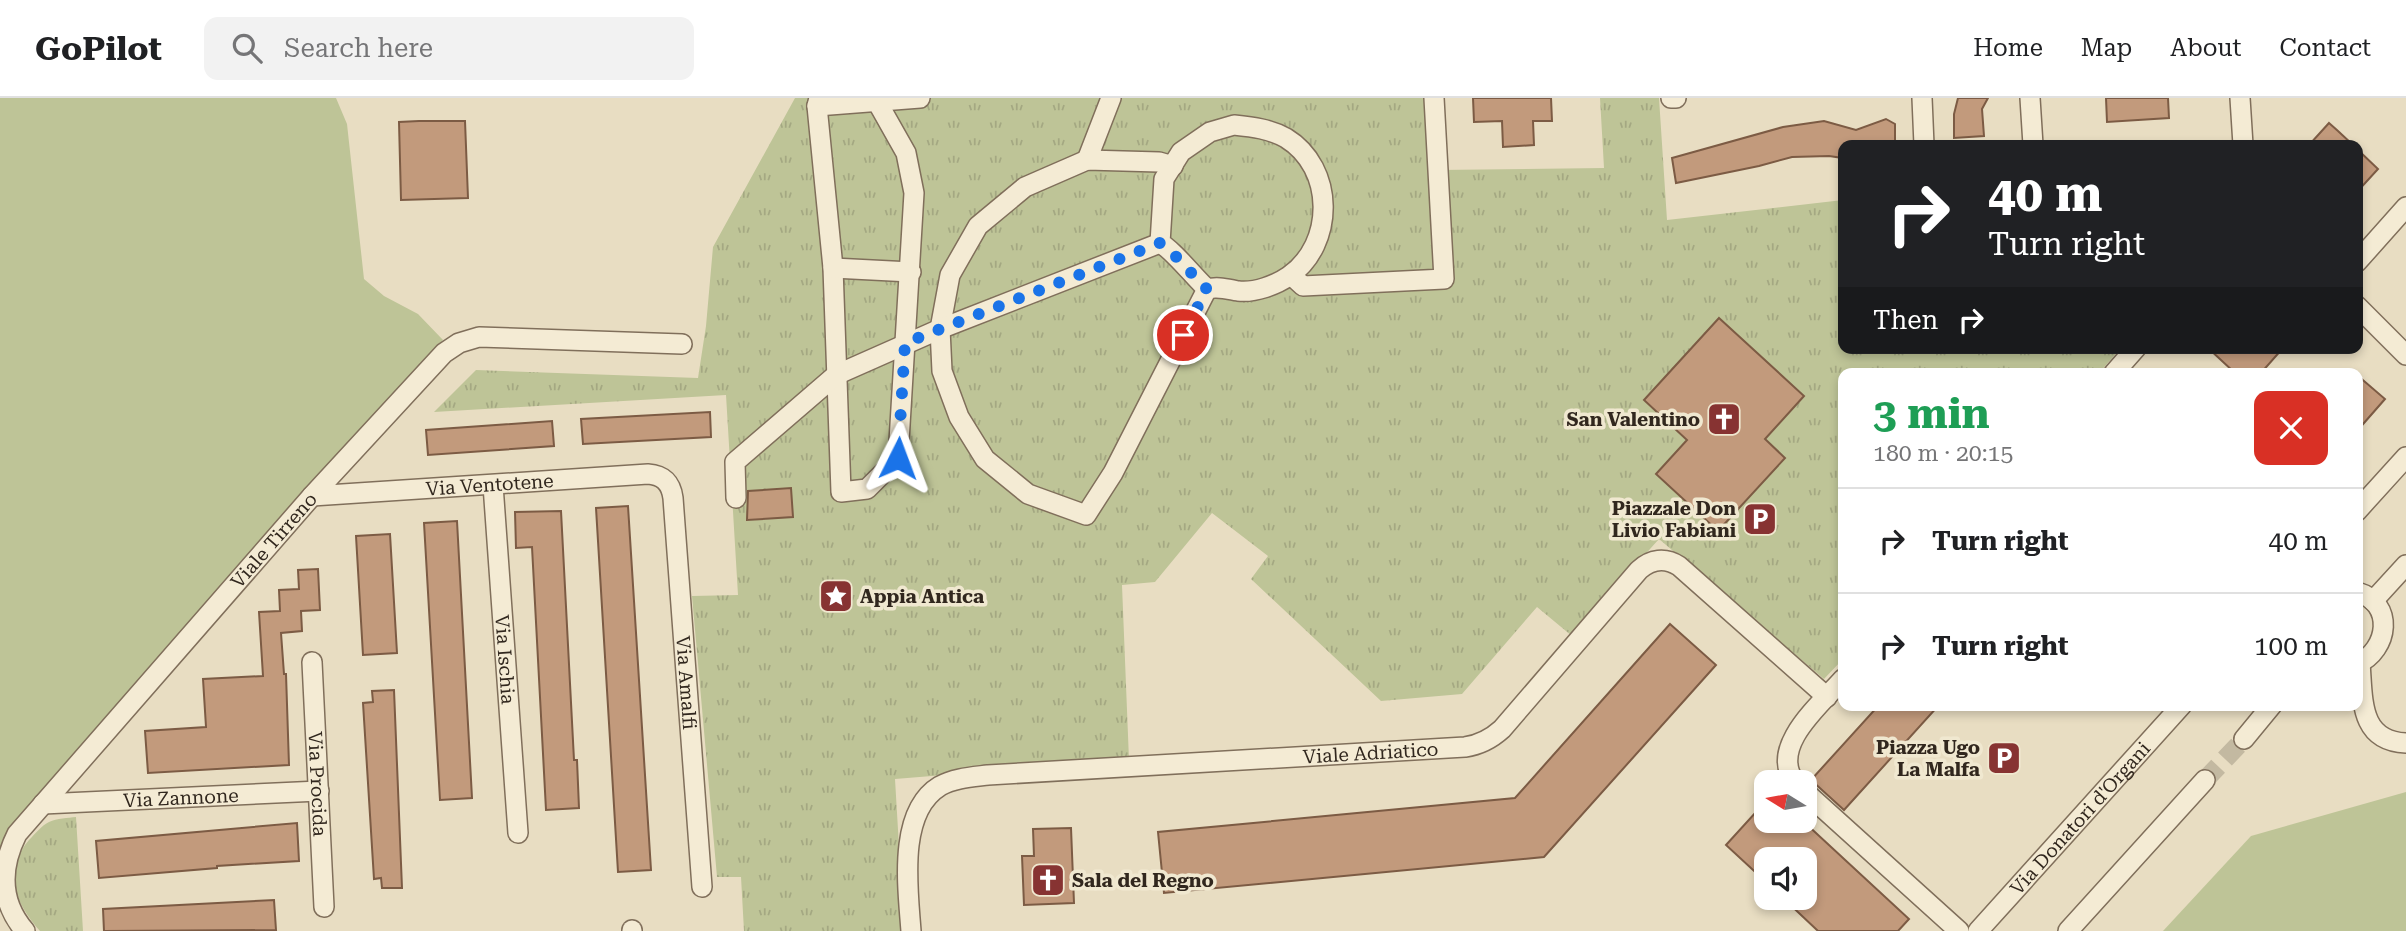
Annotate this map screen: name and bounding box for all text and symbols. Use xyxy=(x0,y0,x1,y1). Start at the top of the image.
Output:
search box xyxy=(204,17,694,80)
text: GoPilot xyxy=(35,29,162,68)
icon: search xyxy=(228,29,266,67)
text: Search here xyxy=(284,33,433,63)
text: Home xyxy=(1973,34,2043,62)
text: Map xyxy=(2081,34,2132,62)
text: About xyxy=(2170,34,2241,62)
text: Contact xyxy=(2279,34,2371,62)
text: 40 m xyxy=(1988,166,2103,223)
icon: right xyxy=(1873,168,1964,259)
text: Turn right xyxy=(1988,225,2145,263)
icon: right xyxy=(1952,301,1990,339)
pin xyxy=(1153,305,1213,365)
text: Then xyxy=(1873,305,1938,335)
icon: arrive xyxy=(1164,316,1202,354)
text: 3 min xyxy=(1873,389,1990,438)
button: close xyxy=(2254,391,2328,465)
church icon: San Valentino xyxy=(1705,400,1743,438)
place label: San Valentino xyxy=(1566,408,1700,431)
position arrow xyxy=(861,421,935,495)
text: 180 m · 20:15 xyxy=(1873,440,2013,467)
street label: Via Ventotene xyxy=(425,469,554,500)
street label: Viale Tirreno xyxy=(226,487,321,593)
place label: Piazzale Don Livio Fabiani xyxy=(1612,497,1736,542)
parking icon: Piazzale Don Livio Fabiani xyxy=(1741,500,1779,538)
icon: right xyxy=(1873,522,1911,560)
text: Turn right xyxy=(1932,526,2068,556)
text: 40 m xyxy=(2269,526,2328,556)
place icon: Appia Antica xyxy=(817,577,855,615)
place label: Appia Antica xyxy=(860,585,984,608)
street label: Via Ischia xyxy=(491,614,520,706)
icon: right xyxy=(1873,627,1911,665)
text: Turn right xyxy=(1932,631,2068,661)
text: 100 m xyxy=(2254,631,2328,661)
street label: Via Amalfi xyxy=(672,635,702,731)
street label: Via Procida xyxy=(304,731,332,838)
place label: Piazza Ugo La Malfa xyxy=(1876,736,1980,781)
street label: Viale Adriatico xyxy=(1302,737,1439,768)
street label: Via Donatori d'Organi xyxy=(2005,737,2155,899)
parking icon: Piazza Ugo La Malfa xyxy=(1985,739,2023,777)
north arrow xyxy=(1754,770,1816,833)
map controls xyxy=(1754,770,1817,910)
street label: Via Zannone xyxy=(123,783,239,812)
button: sound xyxy=(1754,847,1817,910)
church icon: Sala del Regno xyxy=(1029,861,1067,899)
place label: Sala del Regno xyxy=(1072,869,1214,892)

